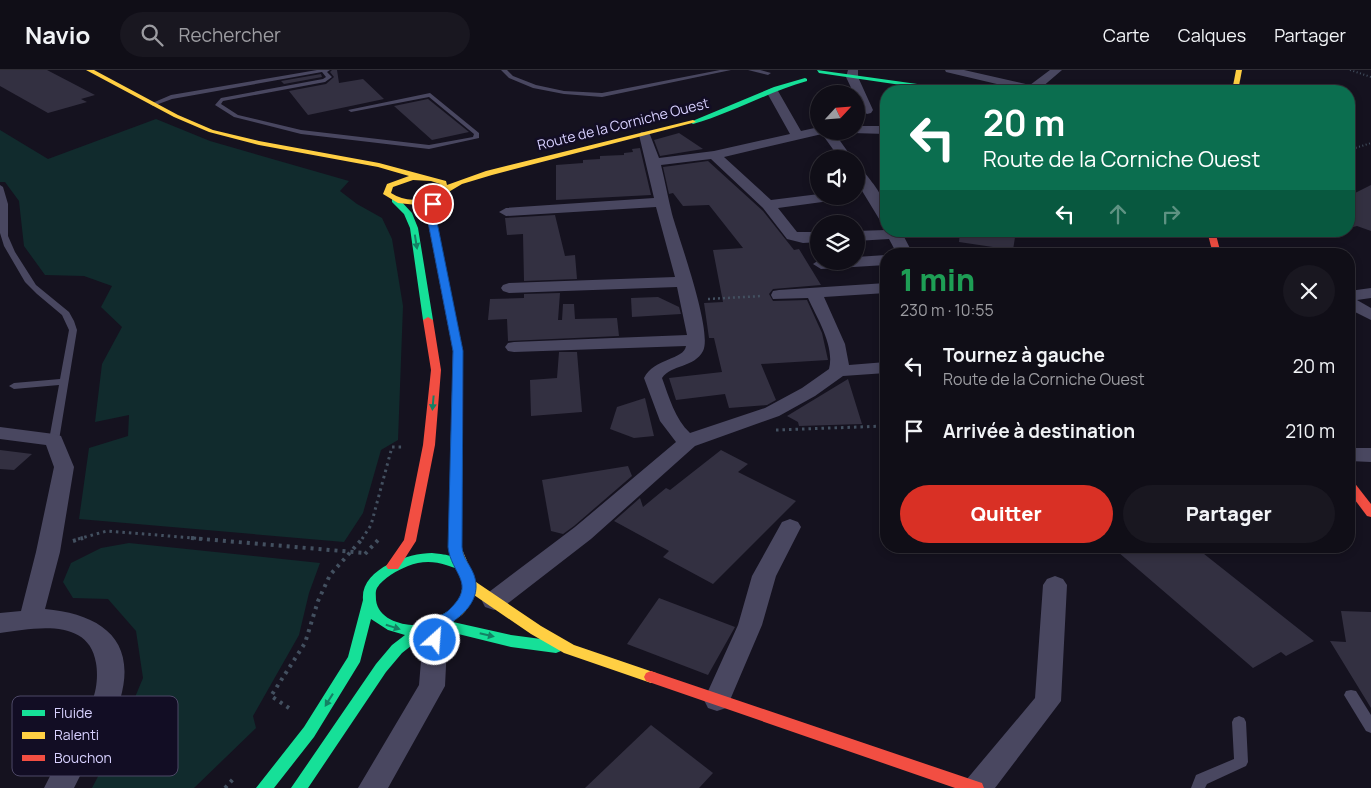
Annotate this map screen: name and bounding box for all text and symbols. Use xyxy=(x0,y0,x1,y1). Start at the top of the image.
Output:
search box xyxy=(120,12,470,57)
text: Navio xyxy=(25,18,90,51)
icon: search xyxy=(138,21,166,49)
text: Rechercher xyxy=(178,22,281,48)
text: Carte xyxy=(1103,23,1150,47)
text: Calques xyxy=(1178,23,1246,47)
text: Partager xyxy=(1274,23,1346,47)
north arrow xyxy=(810,85,865,140)
map controls xyxy=(810,85,865,270)
street label: Route de la Corniche Ouest xyxy=(535,93,711,154)
text: 20 m xyxy=(983,99,1065,147)
icon: left xyxy=(900,105,965,170)
text: Route de la Corniche Ouest xyxy=(983,144,1260,174)
button: sound xyxy=(810,150,865,205)
pin xyxy=(412,183,454,225)
icon: arrive xyxy=(419,190,447,218)
icon: left xyxy=(1051,200,1079,228)
icon: ahead xyxy=(1104,200,1132,228)
icon: right xyxy=(1157,200,1185,228)
button: layers xyxy=(810,215,865,270)
one-way arrow xyxy=(412,235,420,251)
text: 1 min xyxy=(900,259,975,300)
button: close xyxy=(1283,265,1335,317)
text: 230 m · 10:55 xyxy=(900,299,994,321)
text: Tournez à gauche xyxy=(943,342,1105,368)
icon: left xyxy=(900,352,928,380)
text: 20 m xyxy=(1293,353,1335,379)
text: Route de la Corniche Ouest xyxy=(943,368,1145,390)
one-way arrow xyxy=(429,395,437,411)
icon: arrive xyxy=(900,417,928,445)
text: Arrivée à destination xyxy=(943,418,1135,444)
text: 210 m xyxy=(1285,418,1335,444)
button: Quitter xyxy=(900,485,1113,543)
button: Partager xyxy=(1123,485,1335,543)
position arrow xyxy=(408,613,460,665)
one-way arrow xyxy=(386,623,401,631)
one-way arrow xyxy=(480,631,495,639)
one-way arrow xyxy=(324,693,334,706)
legend xyxy=(12,696,178,776)
text: Fluide xyxy=(54,703,92,722)
text: Ralenti xyxy=(54,725,99,744)
text: Bouchon xyxy=(54,748,112,767)

